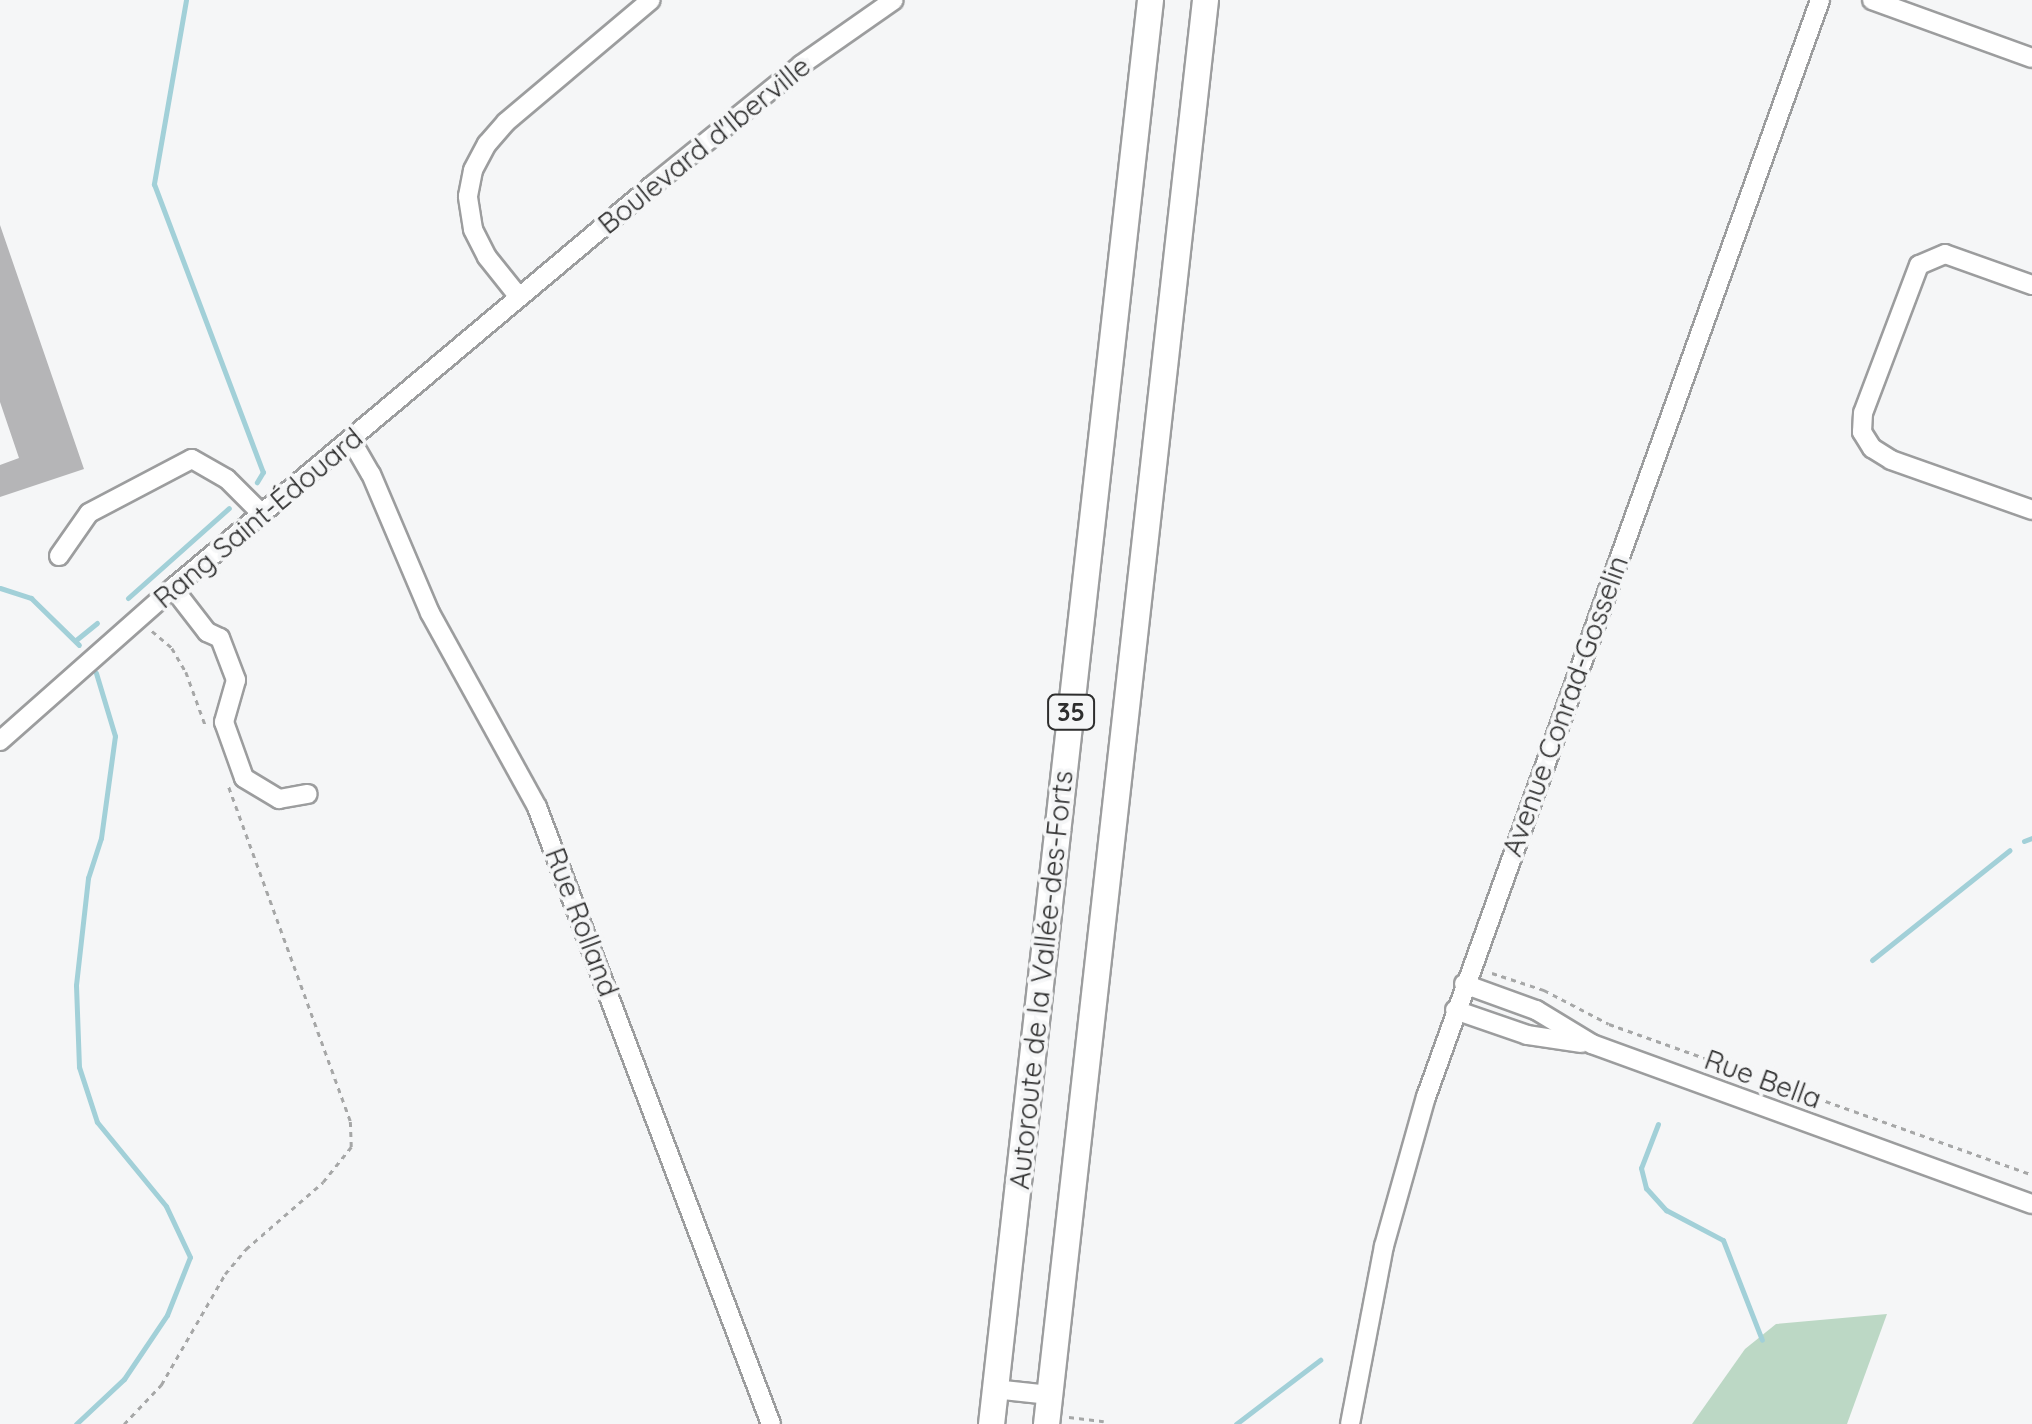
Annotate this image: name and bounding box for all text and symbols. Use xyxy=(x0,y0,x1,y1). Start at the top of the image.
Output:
street label: Boulevard d'Iberville xyxy=(591,49,817,241)
street label: Rang Saint-Édouard xyxy=(147,421,369,615)
street label: Avenue Conrad-Gosselin xyxy=(1495,551,1635,861)
road number: 35 xyxy=(1046,692,1096,732)
street label: Autoroute de la Vallée-des-Forts xyxy=(1002,769,1080,1191)
street label: Rue Rolland xyxy=(538,843,626,1001)
street label: Rue Bella xyxy=(1700,1042,1826,1116)

